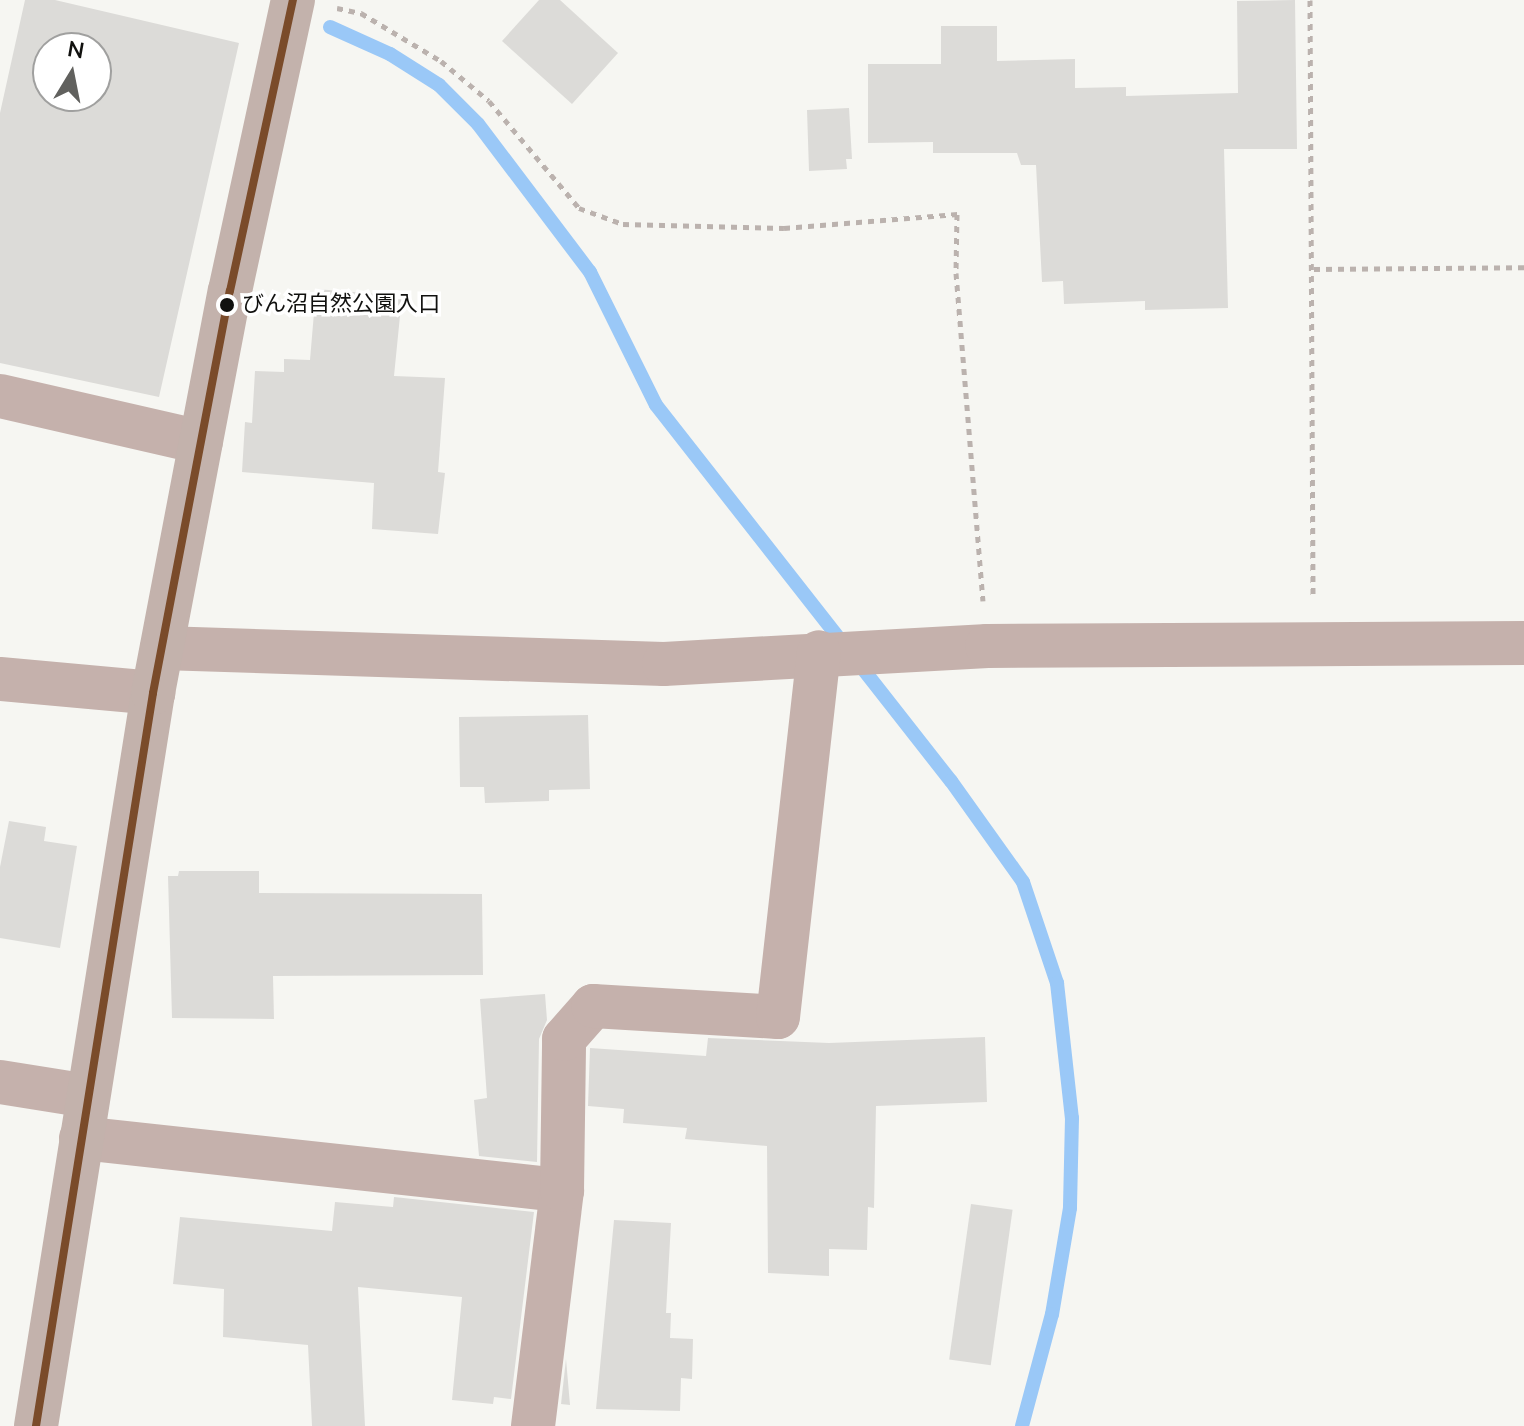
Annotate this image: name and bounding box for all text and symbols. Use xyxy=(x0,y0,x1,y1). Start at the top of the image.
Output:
north arrow xyxy=(32,32,112,112)
text: N xyxy=(65,34,87,67)
place label: びん沼自然公園入口 xyxy=(242,292,440,318)
marker: びん沼自然公園入口 xyxy=(219,297,235,313)

